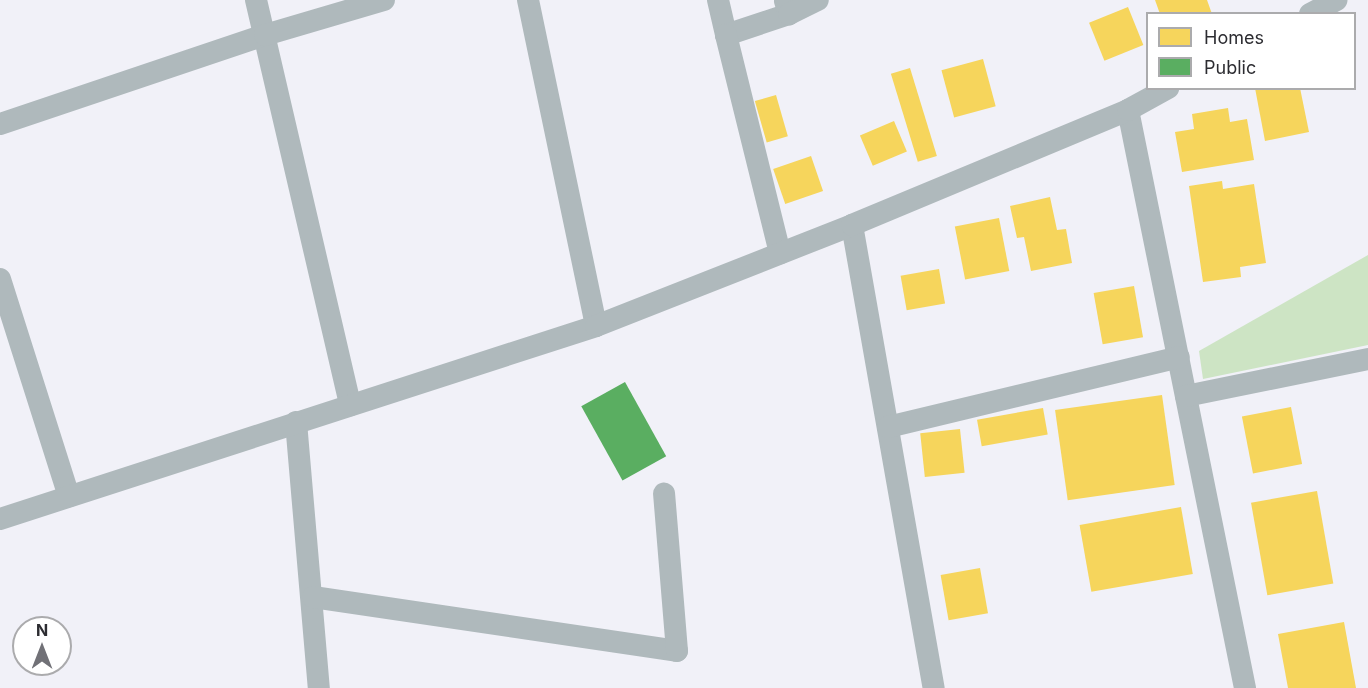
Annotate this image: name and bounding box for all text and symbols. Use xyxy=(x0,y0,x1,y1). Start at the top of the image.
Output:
legend xyxy=(1146,12,1356,90)
text: Homes xyxy=(1204,27,1264,48)
text: Public xyxy=(1204,57,1256,78)
north arrow xyxy=(12,616,72,676)
text: N xyxy=(36,620,48,640)

